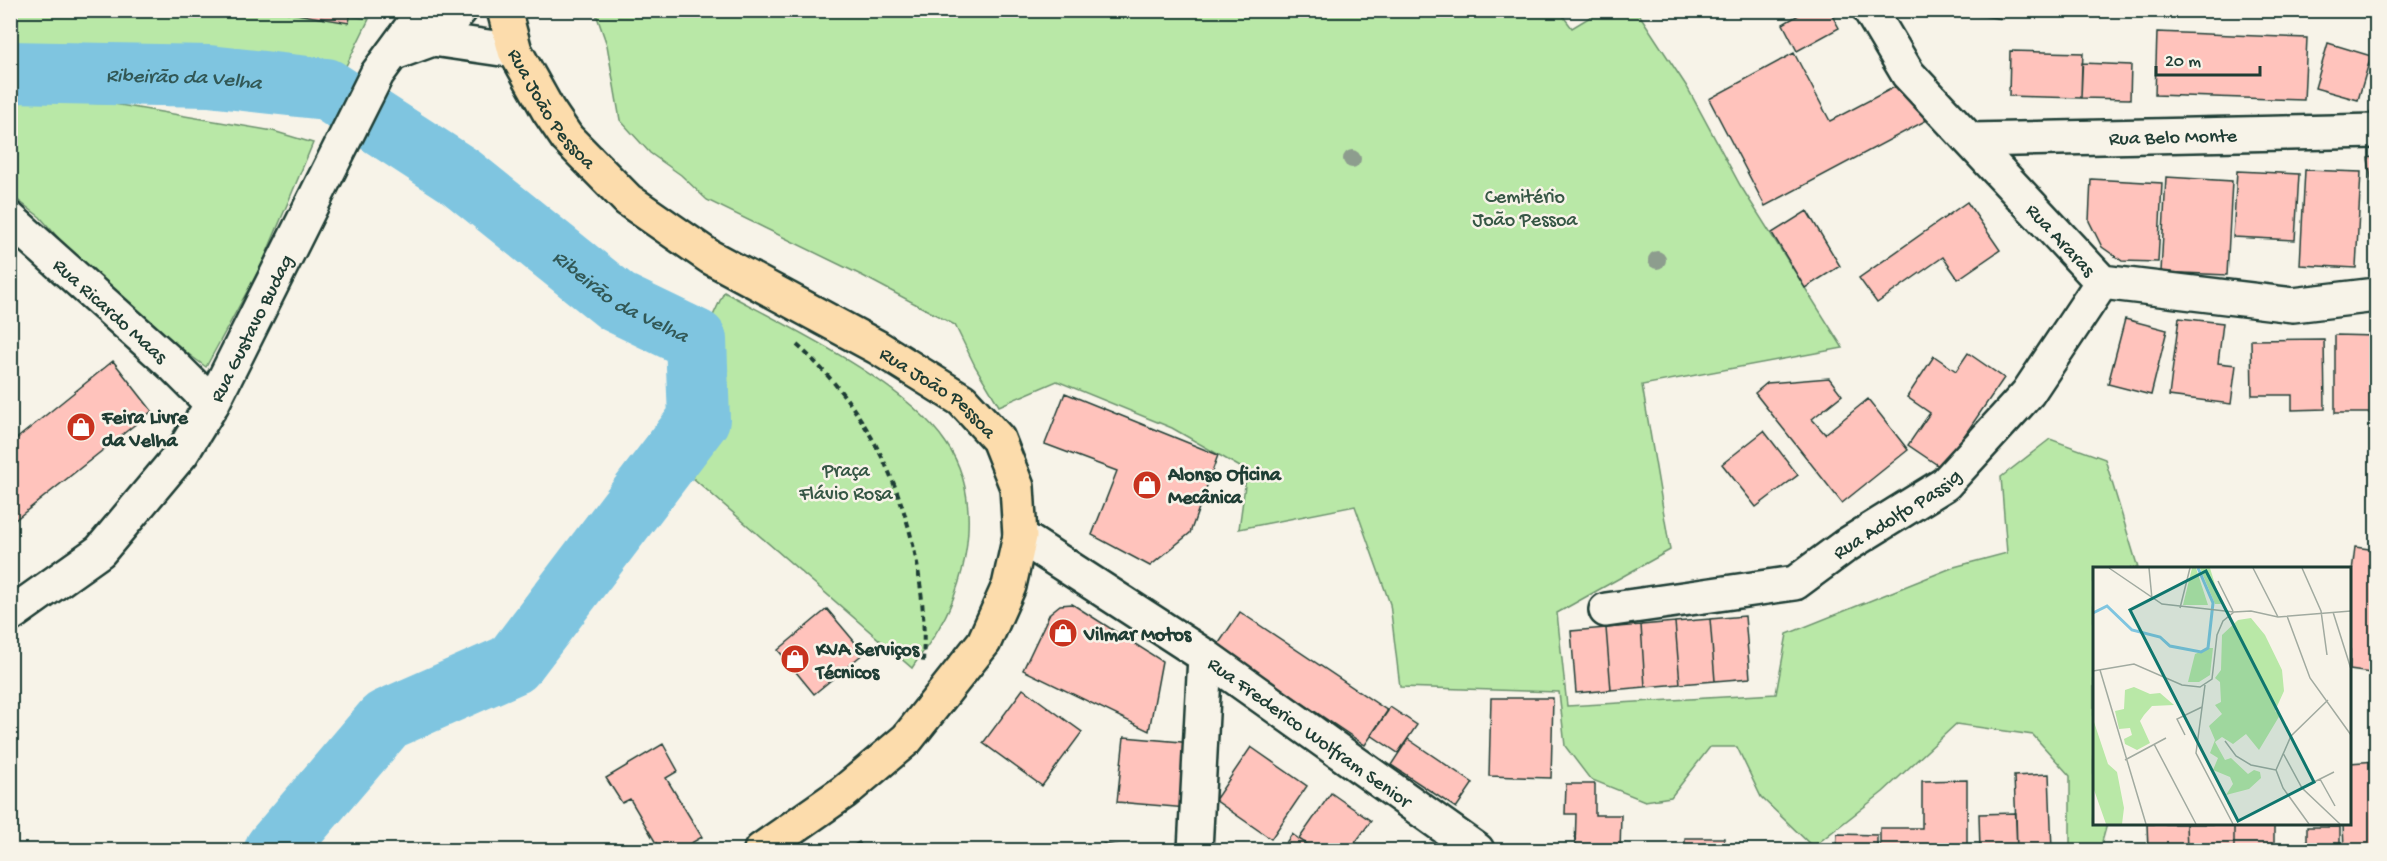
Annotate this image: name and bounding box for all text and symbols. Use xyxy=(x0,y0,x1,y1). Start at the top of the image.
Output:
scale bar xyxy=(2156,39,2260,77)
street label: Rua João Pessoa xyxy=(501,46,600,176)
text: 20 m xyxy=(2165,52,2201,73)
water label: Ribeirão da Velha xyxy=(106,65,264,98)
street label: Rua Belo Monte xyxy=(2109,126,2238,152)
park label: Cemitério João Pessoa xyxy=(1473,187,1578,233)
street label: Rua Araras xyxy=(2020,200,2099,283)
water label: Ribeirão da Velha xyxy=(546,246,693,351)
street label: Rua Gustavo Budag xyxy=(207,252,300,407)
street label: Rua Ricardo Maas xyxy=(47,255,171,370)
street label: Rua João Pessoa xyxy=(874,344,1000,445)
place label: Feira Livre da Velha xyxy=(101,408,188,454)
shop icon: Feira Livre da Velha xyxy=(65,411,97,443)
park label: Praça Flávio Rosa xyxy=(798,461,894,507)
place label: Alonso Oficina Mecânica xyxy=(1167,464,1282,511)
street label: Rua Adolfo Passig xyxy=(1830,466,1968,566)
shop icon: Alonso Oficina Mecânica xyxy=(1131,469,1163,501)
inset map xyxy=(2093,567,2351,825)
shop icon: Vilmar Motos xyxy=(1047,617,1079,649)
place label: Vilmar Motos xyxy=(1083,625,1193,648)
place label: KVA Serviços Técnicos xyxy=(814,640,921,686)
shop icon: KVA Serviços Técnicos xyxy=(779,643,811,675)
street label: Rua Frederico Wolfram Senior xyxy=(1202,654,1416,816)

